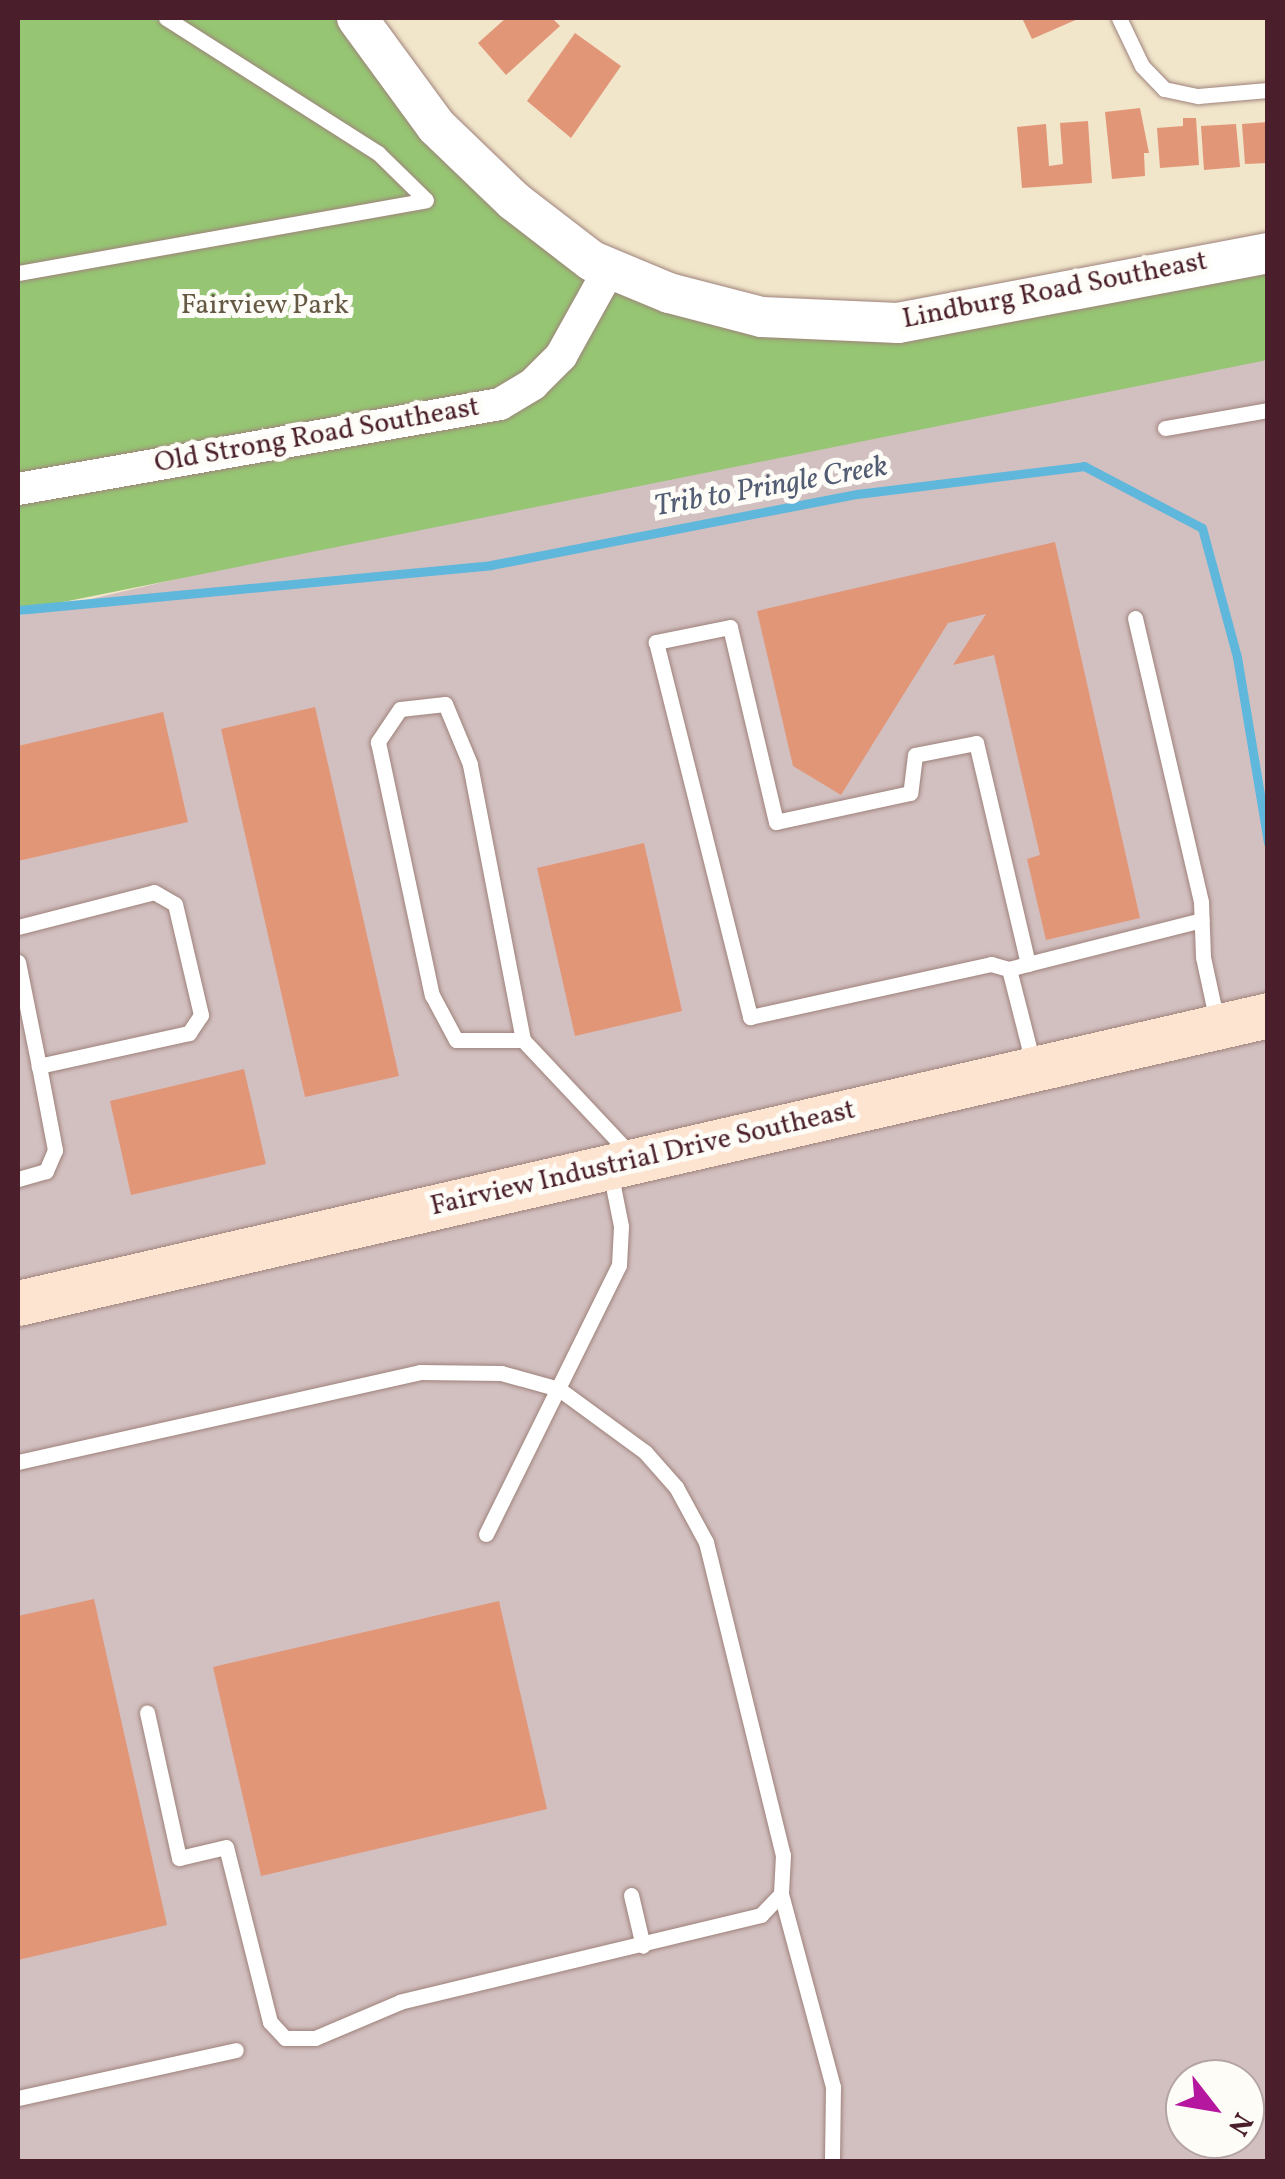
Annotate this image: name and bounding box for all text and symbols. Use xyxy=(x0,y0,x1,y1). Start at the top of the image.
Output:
street label: Lindburg Road Southeast xyxy=(900,245,1210,337)
park label: Fairview Park xyxy=(180,289,350,323)
street label: Old Strong Road Southeast xyxy=(152,391,482,481)
water label: Trib to Pringle Creek xyxy=(652,449,890,525)
street label: Fairview Industrial Drive Southeast xyxy=(427,1094,859,1224)
north arrow xyxy=(1165,2059,1265,2159)
text: N xyxy=(1217,2105,1261,2142)

